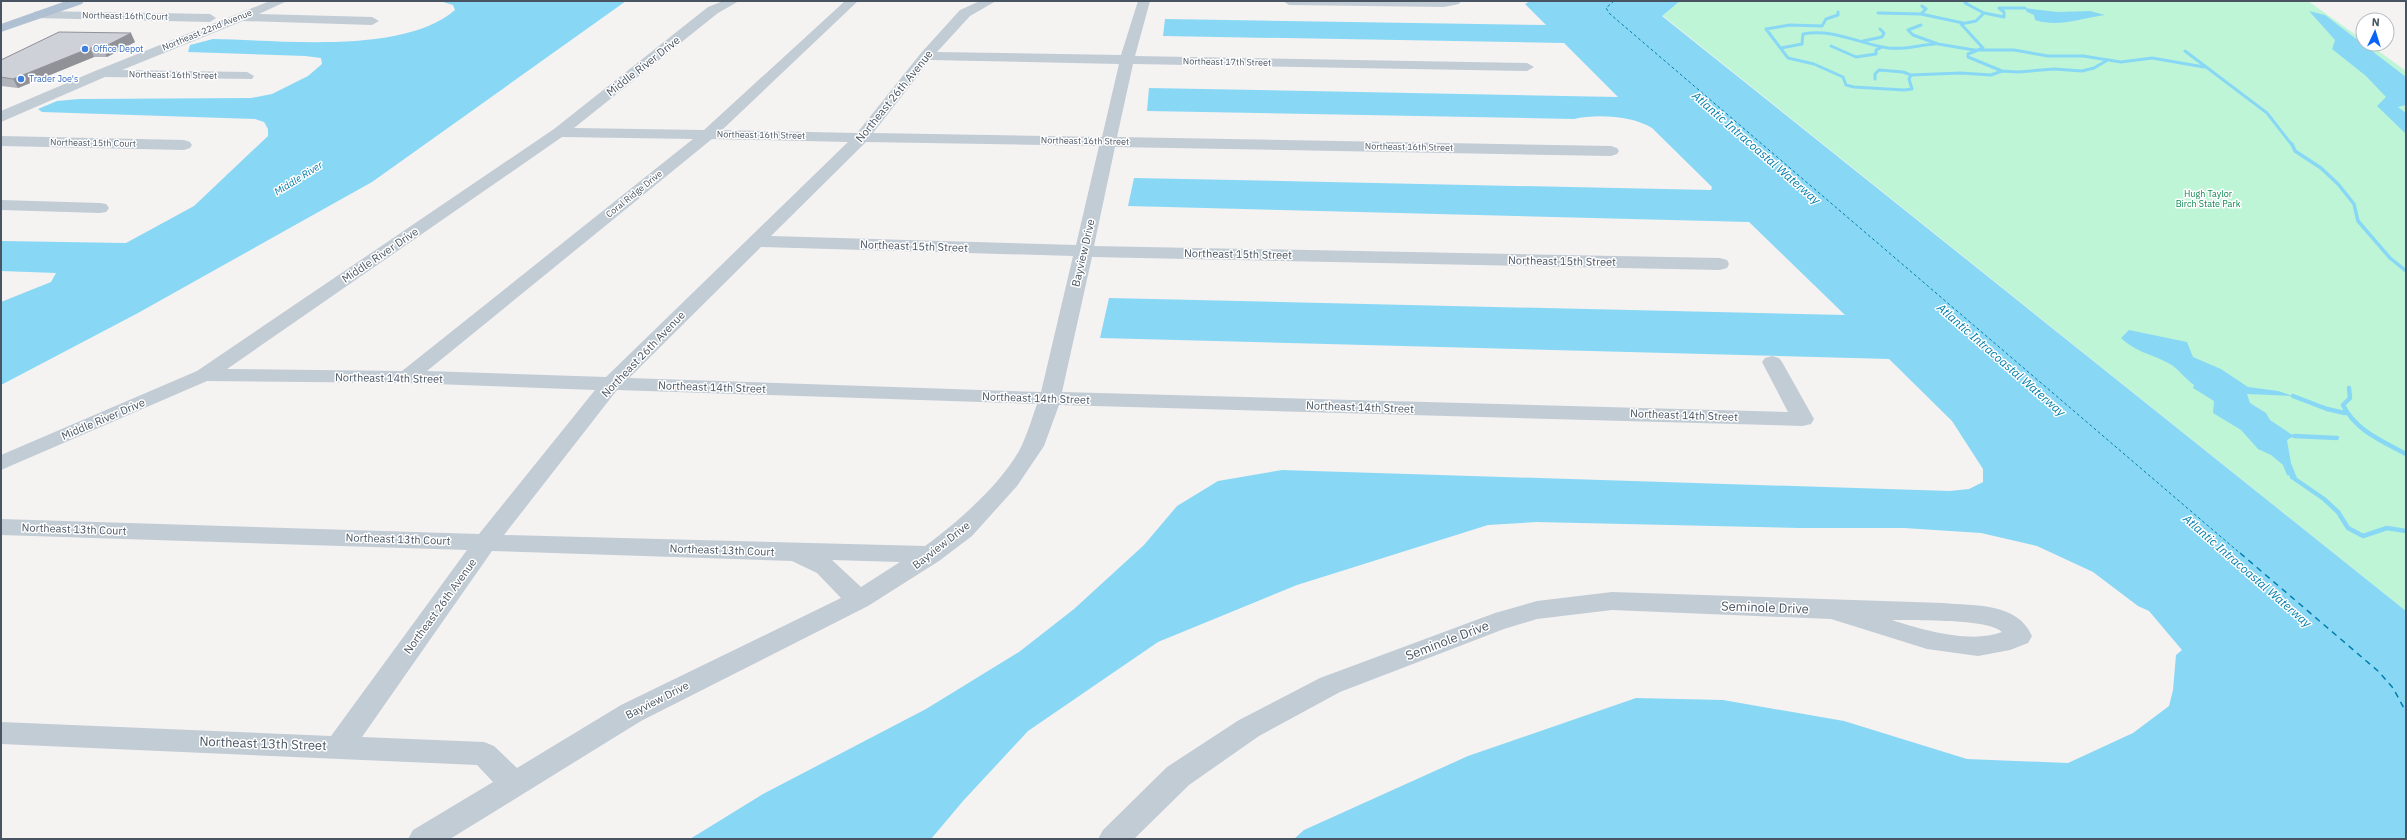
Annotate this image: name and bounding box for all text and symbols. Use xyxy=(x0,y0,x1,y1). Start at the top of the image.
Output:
street label: Northeast 22nd Avenue xyxy=(160,6,253,53)
street label: Northeast 16th Court xyxy=(82,9,168,22)
north arrow xyxy=(2355,12,2395,52)
text: N xyxy=(2371,15,2380,29)
street label: Middle River Drive xyxy=(603,33,683,99)
place label: Office Depot xyxy=(93,43,143,54)
marker: Office Depot xyxy=(80,44,90,54)
street label: Northeast 26th Avenue xyxy=(853,47,935,145)
street label: Northeast 17th Street xyxy=(1183,55,1271,68)
street label: Northeast 16th Street xyxy=(129,68,217,81)
place label: Trader Joe's xyxy=(29,73,78,84)
marker: Trader Joe's xyxy=(16,74,26,84)
water label: Atlantic Intracoastal Waterway xyxy=(1688,87,1824,208)
street label: Northeast 16th Street xyxy=(717,128,805,141)
street label: Northeast 16th Street xyxy=(1041,134,1129,147)
street label: Northeast 15th Court xyxy=(50,136,136,149)
street label: Northeast 16th Street xyxy=(1365,140,1453,153)
water label: Middle River xyxy=(272,158,325,198)
street label: Coral Ridge Drive xyxy=(603,168,664,220)
park label: Hugh Taylor Birch State Park xyxy=(2176,188,2241,209)
street label: Bayview Drive xyxy=(1068,218,1098,288)
street label: Middle River Drive xyxy=(339,224,421,286)
street label: Northeast 15th Street xyxy=(860,237,968,255)
street label: Northeast 15th Street xyxy=(1184,246,1292,262)
street label: Northeast 15th Street xyxy=(1508,253,1616,269)
water label: Atlantic Intracoastal Waterway xyxy=(1933,299,2069,420)
street label: Northeast 26th Avenue xyxy=(598,308,688,400)
street label: Northeast 14th Street xyxy=(335,370,443,386)
street label: Northeast 14th Street xyxy=(658,378,766,396)
street label: Northeast 14th Street xyxy=(982,389,1090,407)
street label: Middle River Drive xyxy=(59,395,147,443)
street label: Northeast 14th Street xyxy=(1306,398,1414,416)
street label: Northeast 14th Street xyxy=(1630,406,1738,424)
water label: Atlantic Intracoastal Waterway xyxy=(2179,510,2315,631)
street label: Bayview Drive xyxy=(909,518,973,572)
street label: Northeast 13th Court xyxy=(21,520,127,538)
street label: Northeast 13th Court xyxy=(345,530,451,548)
street label: Northeast 13th Court xyxy=(669,541,775,559)
street label: Northeast 26th Avenue xyxy=(401,556,479,656)
street label: Seminole Drive xyxy=(1721,597,1809,618)
street label: Seminole Drive xyxy=(1403,617,1491,664)
street label: Bayview Drive xyxy=(623,678,691,722)
street label: Northeast 13th Street xyxy=(199,733,327,754)

